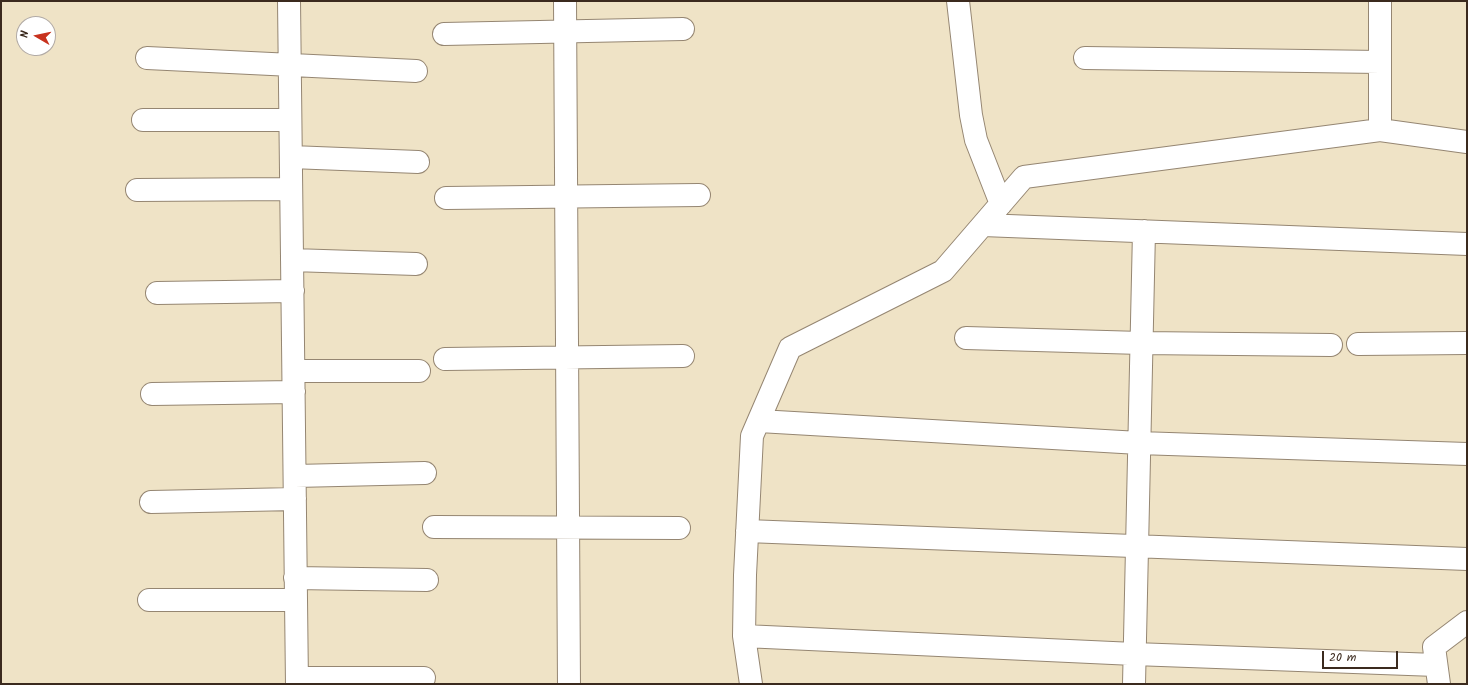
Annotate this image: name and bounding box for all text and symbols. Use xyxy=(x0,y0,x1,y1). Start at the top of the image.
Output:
north arrow xyxy=(16,16,56,56)
text: N xyxy=(16,29,35,39)
scale bar xyxy=(1324,643,1400,669)
text: 20 m xyxy=(1329,648,1356,667)

